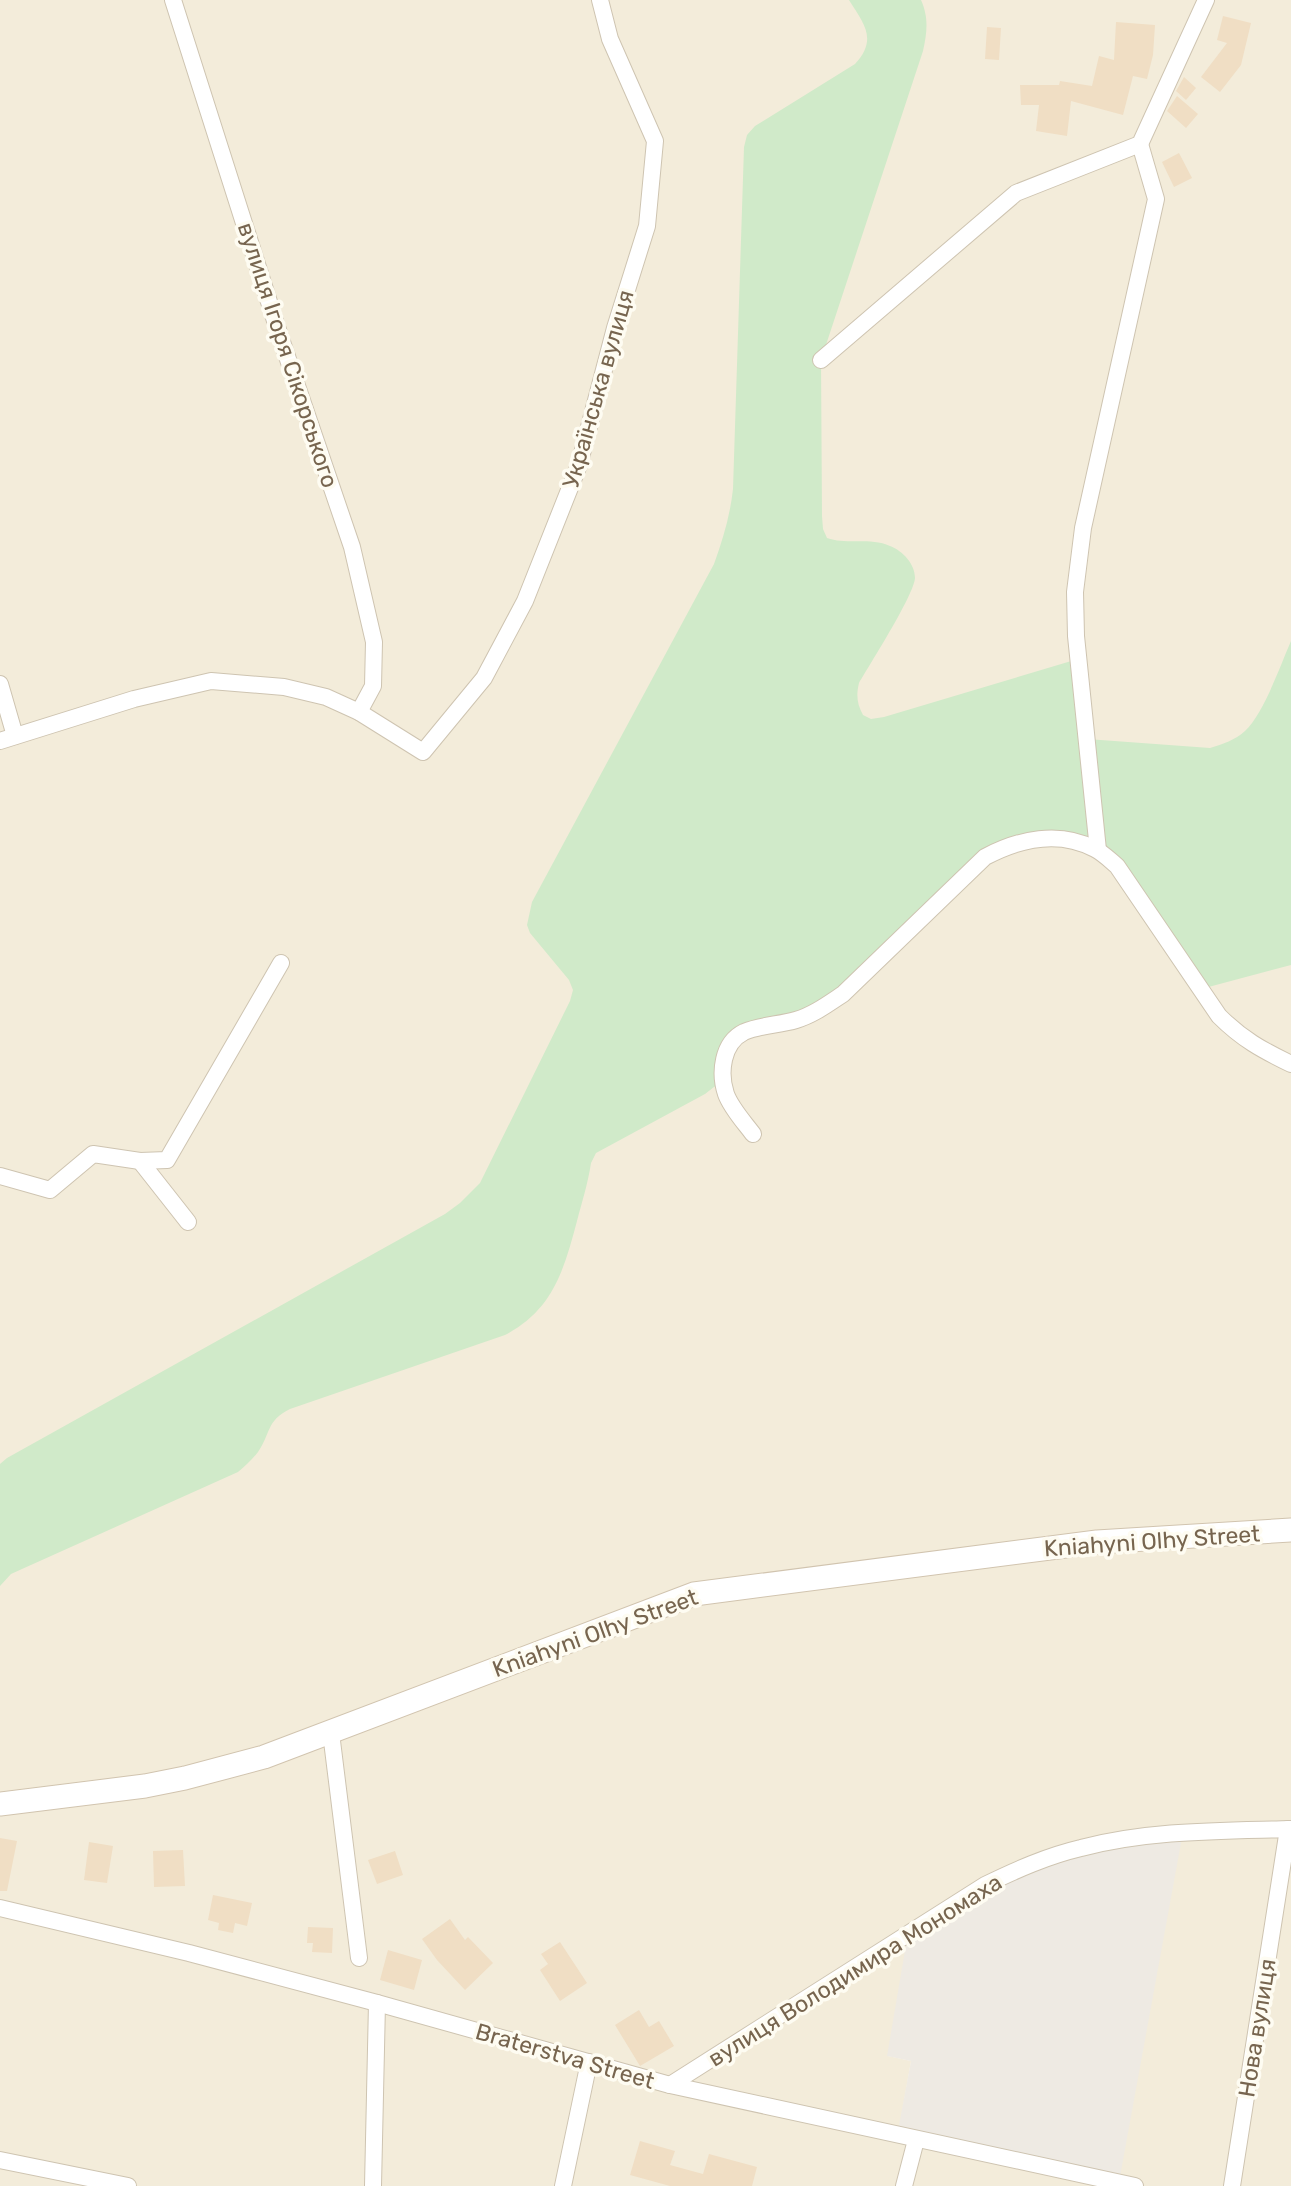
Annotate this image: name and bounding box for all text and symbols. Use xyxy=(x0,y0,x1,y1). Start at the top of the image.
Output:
street label: вулиця Ігоря Сікорського xyxy=(232,219,344,491)
street label: Українська вулиця xyxy=(556,287,640,491)
street label: Kniahyni Olhy Street xyxy=(1043,1519,1261,1563)
street label: Kniahyni Olhy Street xyxy=(488,1583,702,1683)
street label: вулиця Володимира Мономаха xyxy=(703,1868,1007,2072)
street label: Нова вулиця xyxy=(1232,1957,1282,2099)
street label: Braterstva Street xyxy=(472,2017,658,2095)

